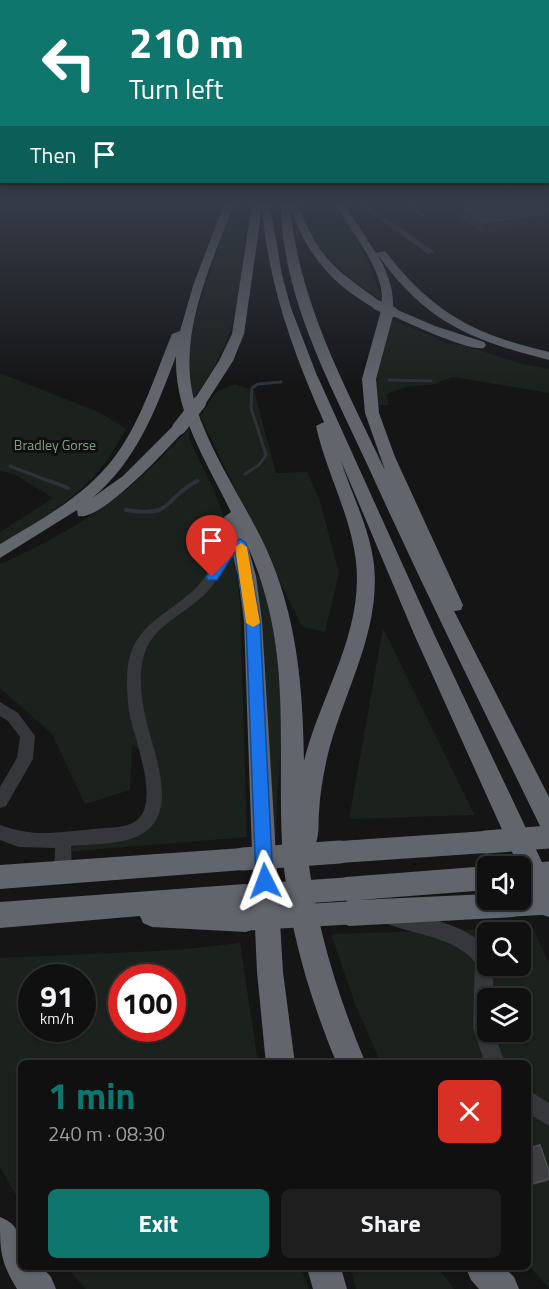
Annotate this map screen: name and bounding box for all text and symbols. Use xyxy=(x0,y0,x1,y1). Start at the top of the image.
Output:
text: 210 m xyxy=(129,10,244,74)
icon: left xyxy=(30,24,108,102)
text: Turn left xyxy=(129,68,223,109)
text: Then xyxy=(30,138,76,172)
icon: arrive xyxy=(88,138,121,171)
park label: Bradley Gorse xyxy=(14,434,96,455)
pin xyxy=(186,515,237,577)
icon: arrive xyxy=(195,524,228,557)
position arrow xyxy=(233,849,297,913)
map controls xyxy=(477,856,531,1042)
button: sound xyxy=(477,856,531,910)
button: search xyxy=(477,922,531,976)
speed limit sign: 100 xyxy=(108,964,186,1042)
text: 91 xyxy=(40,973,74,1019)
button: layers xyxy=(477,988,531,1042)
text: km/h xyxy=(40,1007,74,1030)
text: 1 min xyxy=(48,1068,135,1123)
button: close xyxy=(438,1080,501,1143)
text: 240 m · 08:30 xyxy=(48,1118,165,1149)
button: Exit xyxy=(48,1189,269,1258)
button: Share xyxy=(281,1189,501,1258)

